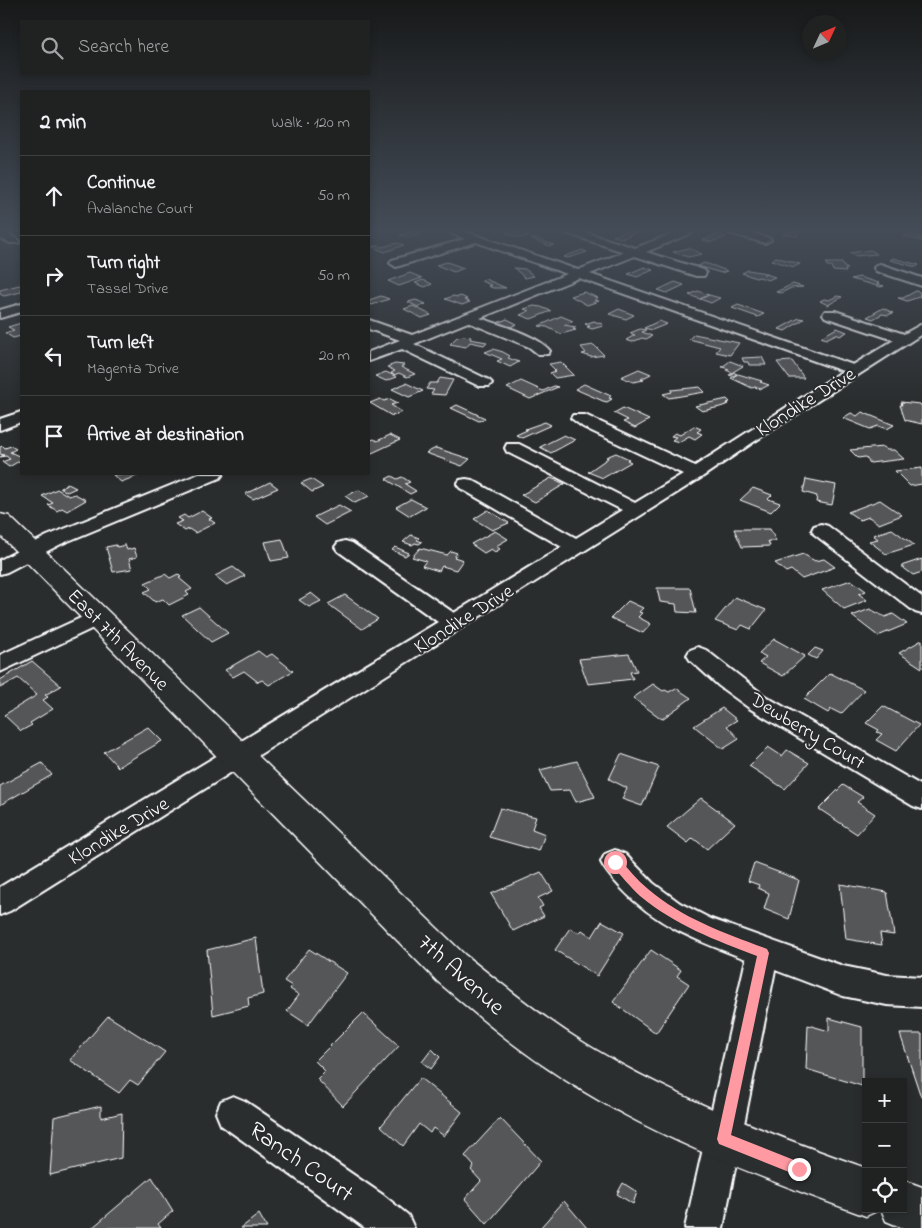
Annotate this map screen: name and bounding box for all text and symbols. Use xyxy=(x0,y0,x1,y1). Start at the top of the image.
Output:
north arrow xyxy=(802,15,847,60)
search box xyxy=(20,20,370,75)
icon: search xyxy=(38,34,66,62)
text: Search here xyxy=(78,34,169,61)
text: 2 min xyxy=(40,108,86,138)
text: Walk · 120 m xyxy=(271,111,350,135)
text: Continue xyxy=(87,170,155,197)
icon: ahead xyxy=(40,182,68,210)
text: 50 m xyxy=(318,184,350,208)
text: Avalanche Court xyxy=(87,197,193,221)
text: Turn right xyxy=(87,250,160,277)
icon: right xyxy=(40,262,68,290)
text: 50 m xyxy=(318,264,350,288)
text: Tassel Drive xyxy=(87,277,168,301)
text: Turn left xyxy=(87,330,154,357)
icon: left xyxy=(40,342,68,370)
text: 20 m xyxy=(319,344,350,368)
text: Magenta Drive xyxy=(87,357,179,381)
street label: Klondike Drive xyxy=(751,361,862,445)
icon: arrive xyxy=(40,422,68,450)
text: Arrive at destination xyxy=(87,422,244,449)
street label: Klondike Drive xyxy=(409,578,520,662)
street label: East 7th Avenue xyxy=(60,583,175,698)
street label: Dewberry Court xyxy=(743,686,870,778)
street label: Klondike Drive xyxy=(64,791,175,874)
route start xyxy=(604,851,627,874)
street label: 7th Avenue xyxy=(409,927,512,1025)
map controls xyxy=(862,1078,907,1213)
button: + xyxy=(862,1078,907,1123)
street label: Ranch Court xyxy=(241,1114,360,1212)
button: − xyxy=(862,1123,907,1168)
route end xyxy=(788,1158,811,1181)
button: locate xyxy=(862,1168,907,1213)

